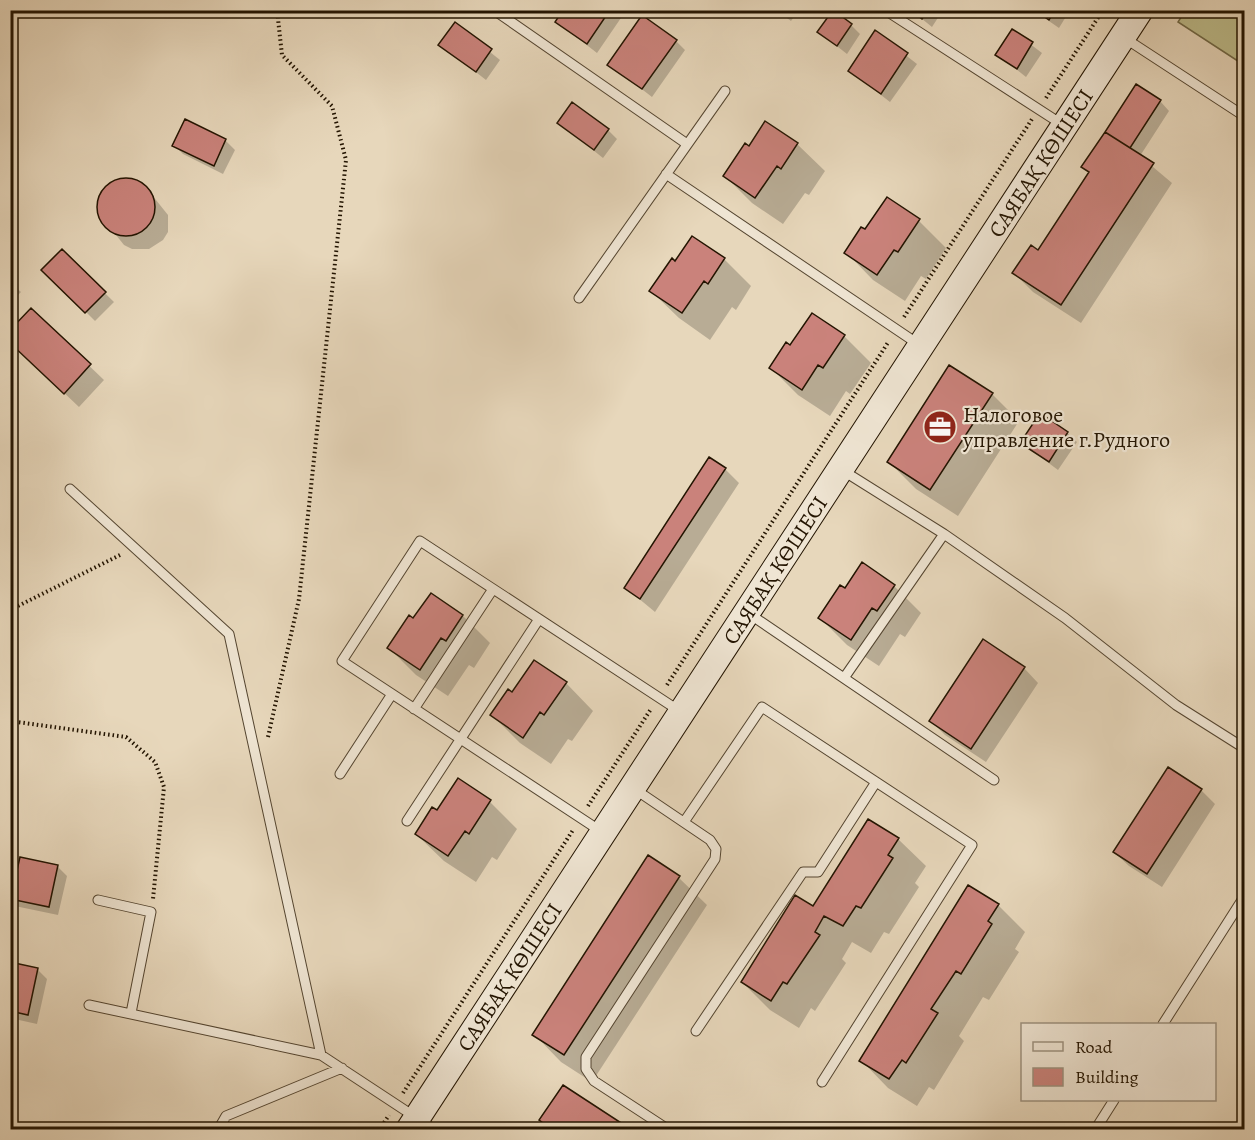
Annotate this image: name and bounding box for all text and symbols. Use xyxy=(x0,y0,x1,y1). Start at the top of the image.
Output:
street label: САЯБАҚ КӨШЕСІ xyxy=(982,83,1101,243)
place label: Налоговое управление г.Рудного xyxy=(962,400,1170,455)
office icon: Налоговое управление г.Рудного xyxy=(922,409,958,445)
street label: САЯБАҚ КӨШЕСІ xyxy=(716,490,835,650)
street label: САЯБАҚ КӨШЕСІ xyxy=(450,897,569,1057)
legend xyxy=(1021,1023,1216,1101)
text: Road xyxy=(1075,1035,1113,1059)
text: Building xyxy=(1075,1065,1139,1089)

